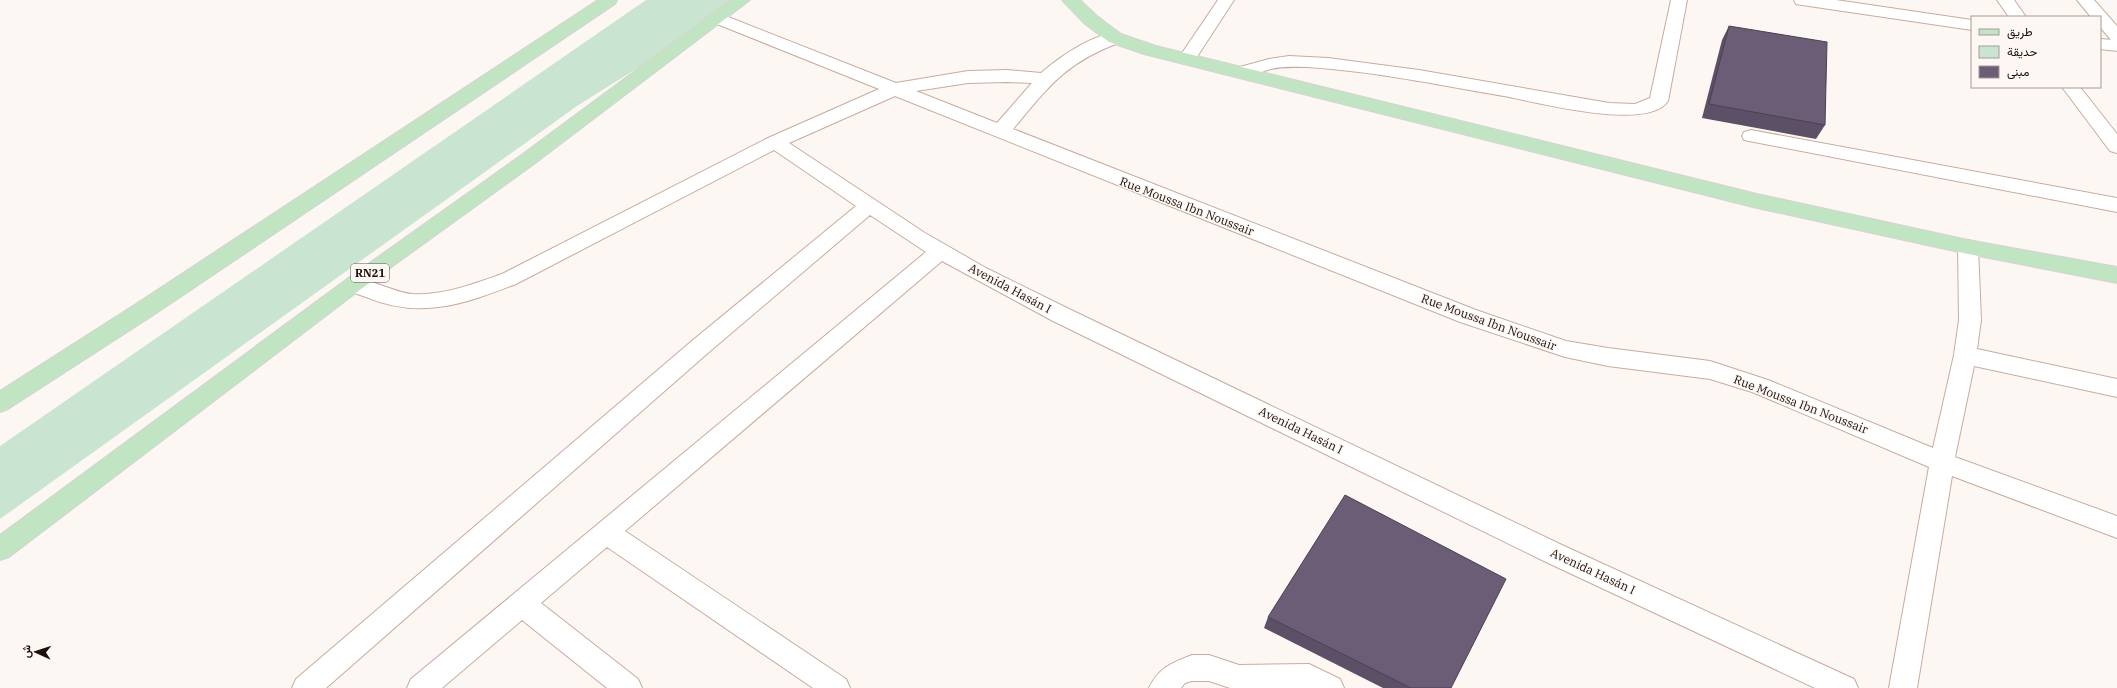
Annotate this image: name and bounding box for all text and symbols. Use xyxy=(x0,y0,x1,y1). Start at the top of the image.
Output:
legend xyxy=(1971,16,2101,88)
text: طريق xyxy=(2007,24,2033,40)
text: حديقة xyxy=(2007,44,2037,59)
text: مبنى xyxy=(2007,64,2029,80)
street label: Rue Moussa Ibn Noussair xyxy=(1118,173,1257,239)
street label: Avenida Hasán I xyxy=(966,260,1054,316)
road number: RN21 xyxy=(351,264,389,282)
street label: Rue Moussa Ibn Noussair xyxy=(1419,291,1559,354)
street label: Rue Moussa Ibn Noussair xyxy=(1732,371,1871,437)
street label: Avenida Hasán I xyxy=(1256,403,1346,457)
street label: Avenida Hasán I xyxy=(1548,545,1638,597)
north arrow xyxy=(16,632,56,672)
text: ش xyxy=(19,645,33,658)

